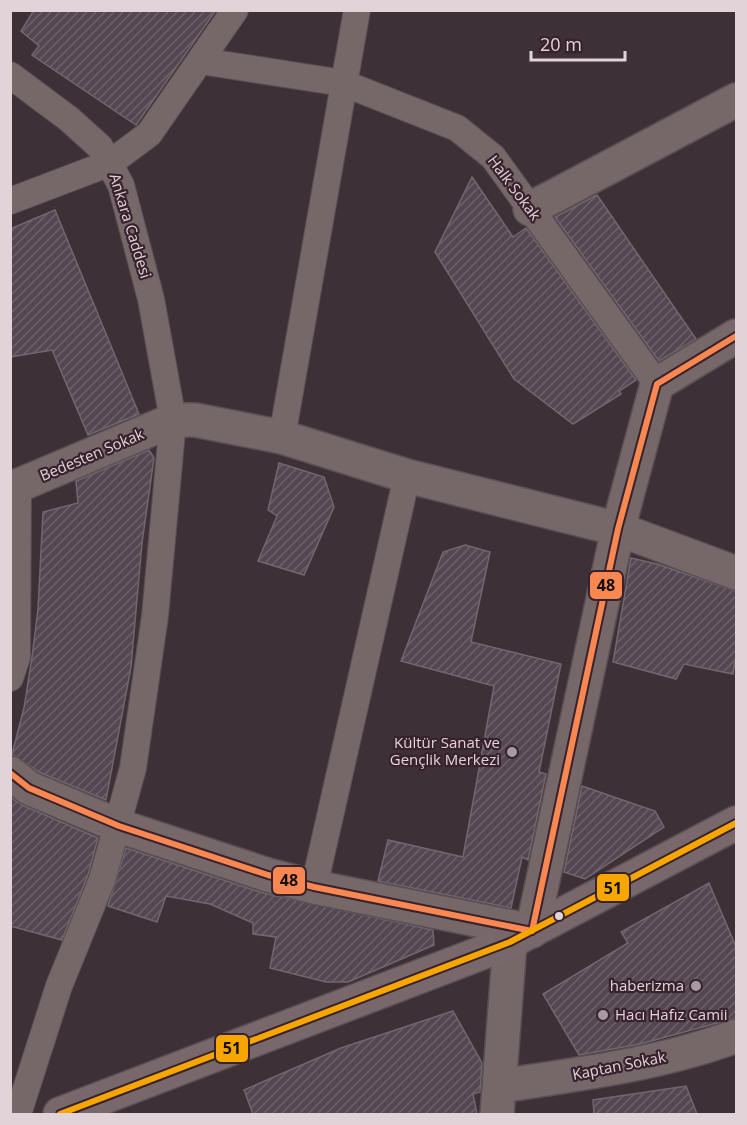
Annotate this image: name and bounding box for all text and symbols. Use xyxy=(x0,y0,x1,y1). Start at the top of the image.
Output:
scale bar xyxy=(531,24,626,62)
text: 20 m xyxy=(540,32,582,56)
street label: Halk Sokak xyxy=(484,151,546,224)
street label: Ankara Caddesi xyxy=(105,171,156,281)
street label: Bedesten Sokak xyxy=(37,423,147,485)
line badge: 48 xyxy=(589,571,623,600)
text: 48 xyxy=(597,574,615,596)
place label: Kültür Sanat ve Gençlik Merkezi xyxy=(390,732,500,769)
marker: Kültür Sanat ve Gençlik Merkezi xyxy=(505,745,519,759)
line badge: 48 xyxy=(272,866,306,895)
text: 48 xyxy=(280,869,298,891)
line badge: 51 xyxy=(596,873,630,902)
text: 51 xyxy=(604,877,622,899)
unlabelled marker xyxy=(553,910,565,922)
place label: haberizma xyxy=(610,975,684,995)
marker: haberizma xyxy=(689,979,703,993)
place label: Hacı Hafız Camii xyxy=(615,1004,728,1024)
marker: Hacı Hafız Camii xyxy=(596,1008,610,1022)
line badge: 51 xyxy=(215,1034,249,1063)
text: 51 xyxy=(223,1037,241,1059)
street label: Kaptan Sokak xyxy=(570,1046,667,1084)

